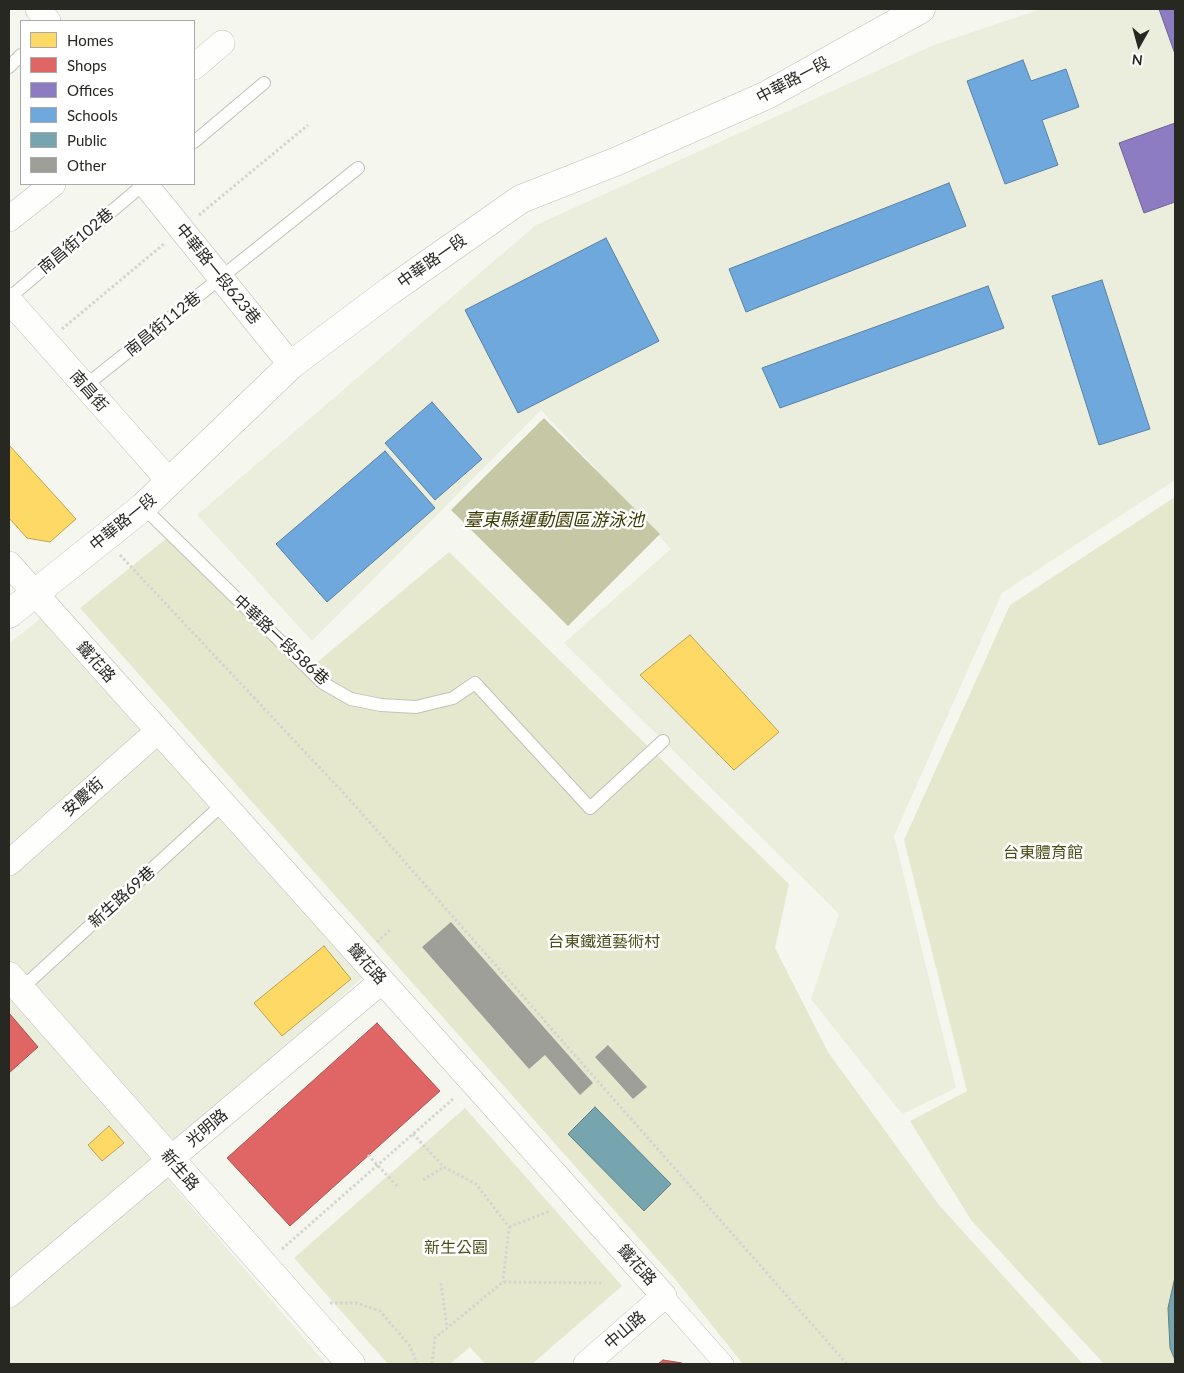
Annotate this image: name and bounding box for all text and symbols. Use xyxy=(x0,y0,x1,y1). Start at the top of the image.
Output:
legend xyxy=(20,20,195,185)
north arrow xyxy=(1114,20,1164,70)
text: Homes xyxy=(67,31,113,49)
text: N xyxy=(1131,51,1144,69)
street label: 中華路一段 xyxy=(753,53,833,107)
text: Shops xyxy=(67,56,107,74)
text: Offices xyxy=(67,81,114,99)
text: Schools xyxy=(67,106,118,124)
text: Public xyxy=(67,131,107,149)
text: Other xyxy=(67,156,106,174)
street label: 南昌街102巷 xyxy=(35,204,117,278)
street label: 中華路一段623巷 xyxy=(172,220,264,328)
street label: 中華路一段 xyxy=(394,230,470,292)
street label: 南昌街112巷 xyxy=(121,288,205,360)
street label: 南昌街 xyxy=(66,367,112,415)
street label: 中華路一段 xyxy=(86,489,160,555)
water label: 臺東縣運動園區游泳池 xyxy=(464,509,644,531)
street label: 中華路一段586巷 xyxy=(229,591,333,689)
street label: 鐵花路 xyxy=(73,638,119,686)
street label: 安慶街 xyxy=(59,774,107,820)
park label: 台東體育館 xyxy=(1003,843,1083,863)
street label: 新生路69巷 xyxy=(85,862,159,932)
park label: 台東鐵道藝術村 xyxy=(548,932,660,952)
street label: 鐵花路 xyxy=(344,940,390,988)
street label: 光明路 xyxy=(182,1105,232,1151)
street label: 新生路 xyxy=(157,1146,203,1194)
park label: 新生公園 xyxy=(424,1238,488,1258)
street label: 鐵花路 xyxy=(614,1241,660,1289)
street label: 中山路 xyxy=(601,1307,649,1353)

